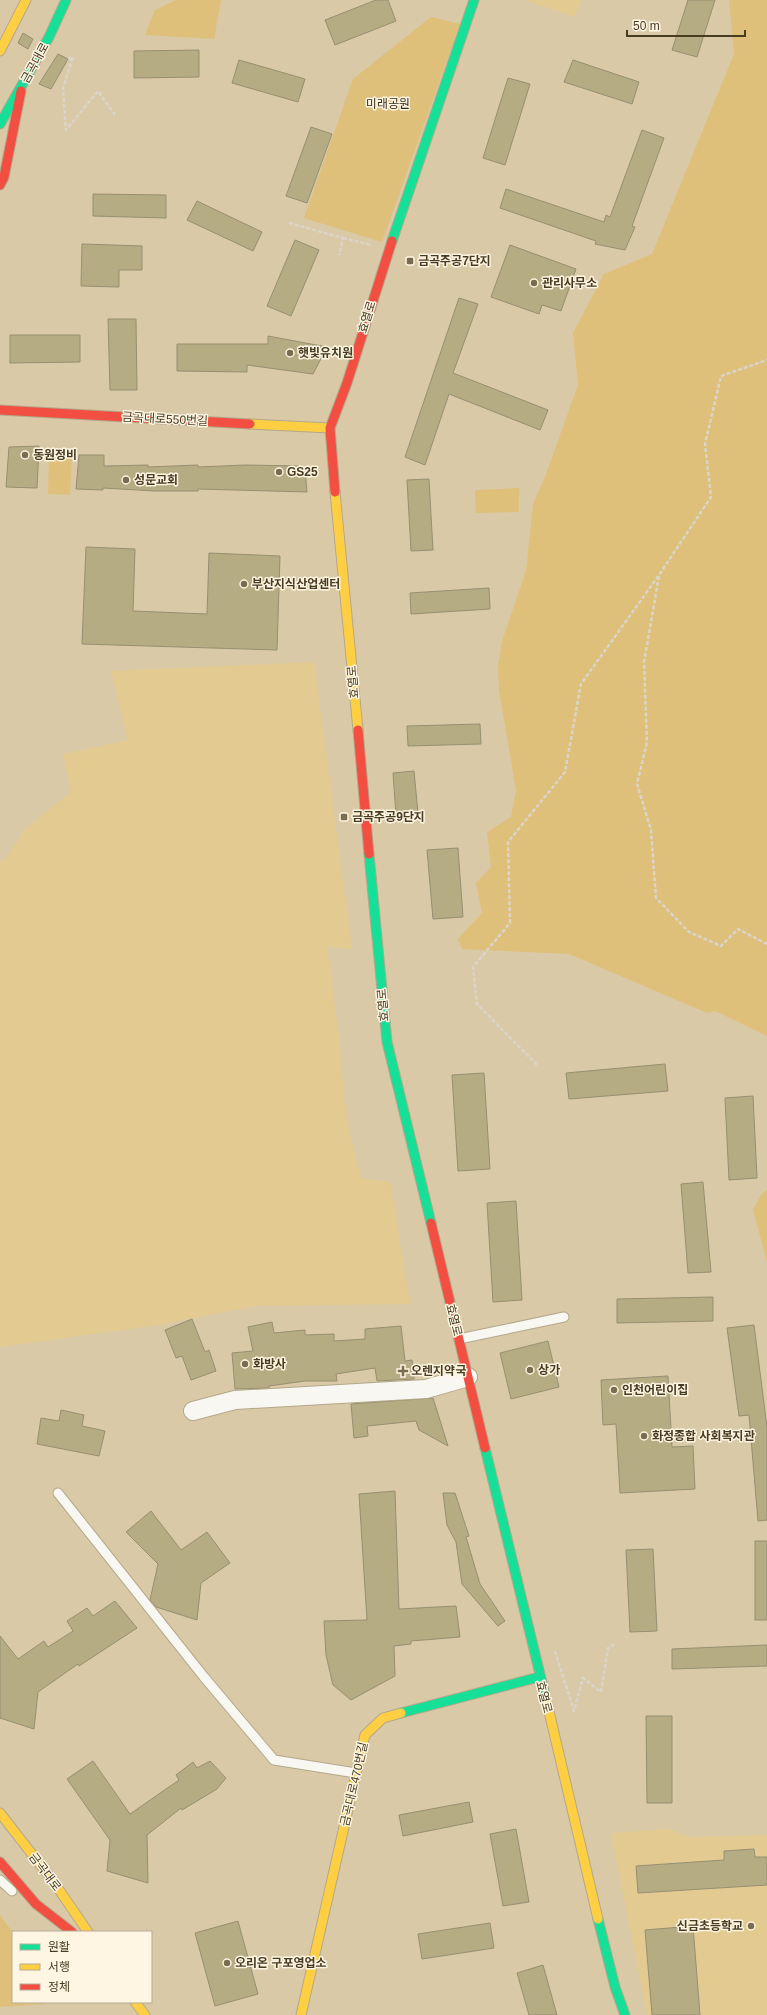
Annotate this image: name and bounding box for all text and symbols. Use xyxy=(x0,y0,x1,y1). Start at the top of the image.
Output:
scale bar xyxy=(627,12,745,38)
text: 50 m xyxy=(633,19,660,33)
street label: 금곡대로 xyxy=(18,40,52,86)
park label: 미래공원 xyxy=(366,97,410,111)
place label: 금곡주공7단지 xyxy=(418,254,491,268)
marker: 금곡주공7단지 xyxy=(405,256,415,266)
place label: 관리사무소 xyxy=(542,276,597,290)
marker: 관리사무소 xyxy=(529,278,539,288)
street label: 효열로 xyxy=(355,299,379,335)
place label: 햇빛유치원 xyxy=(298,346,353,360)
marker: 햇빛유치원 xyxy=(285,348,295,358)
street label: 금곡대로550번길 xyxy=(122,410,208,428)
place label: 동원정비 xyxy=(33,448,77,462)
marker: 동원정비 xyxy=(20,450,30,460)
place label: GS25 xyxy=(287,465,318,479)
marker: GS25 xyxy=(274,467,284,477)
place label: 성문교회 xyxy=(134,473,178,487)
marker: 성문교회 xyxy=(121,475,131,485)
place label: 부산지식산업센터 xyxy=(252,577,340,591)
marker: 부산지식산업센터 xyxy=(239,579,249,589)
street label: 효열로 xyxy=(345,665,361,699)
place label: 금곡주공9단지 xyxy=(352,810,425,824)
marker: 금곡주공9단지 xyxy=(339,812,349,822)
street label: 효열로 xyxy=(375,988,391,1022)
street label: 효열로 xyxy=(443,1302,465,1338)
place label: 화방사 xyxy=(253,1357,286,1371)
marker: 화방사 xyxy=(240,1359,250,1369)
place label: 상가 xyxy=(538,1363,560,1377)
place label: 오렌지약국 xyxy=(411,1364,466,1378)
marker: 상가 xyxy=(525,1365,535,1375)
marker: 오렌지약국 xyxy=(398,1366,408,1376)
place label: 인천어린이집 xyxy=(622,1383,688,1397)
marker: 인천어린이집 xyxy=(609,1385,619,1395)
place label: 화정종합 사회복지관 xyxy=(652,1429,755,1443)
marker: 화정종합 사회복지관 xyxy=(639,1431,649,1441)
street label: 효열로 xyxy=(533,1679,555,1715)
street label: 금곡대로470번길 xyxy=(337,1740,371,1828)
street label: 금곡대로 xyxy=(26,1850,64,1894)
place label: 신금초등학교 xyxy=(677,1919,743,1933)
marker: 신금초등학교 xyxy=(746,1921,756,1931)
legend xyxy=(12,1931,152,2003)
text: 원활 xyxy=(48,1940,70,1954)
place label: 오리온 구포영업소 xyxy=(235,1956,327,1970)
marker: 오리온 구포영업소 xyxy=(222,1958,232,1968)
text: 서행 xyxy=(48,1960,70,1974)
text: 정체 xyxy=(48,1980,70,1994)

